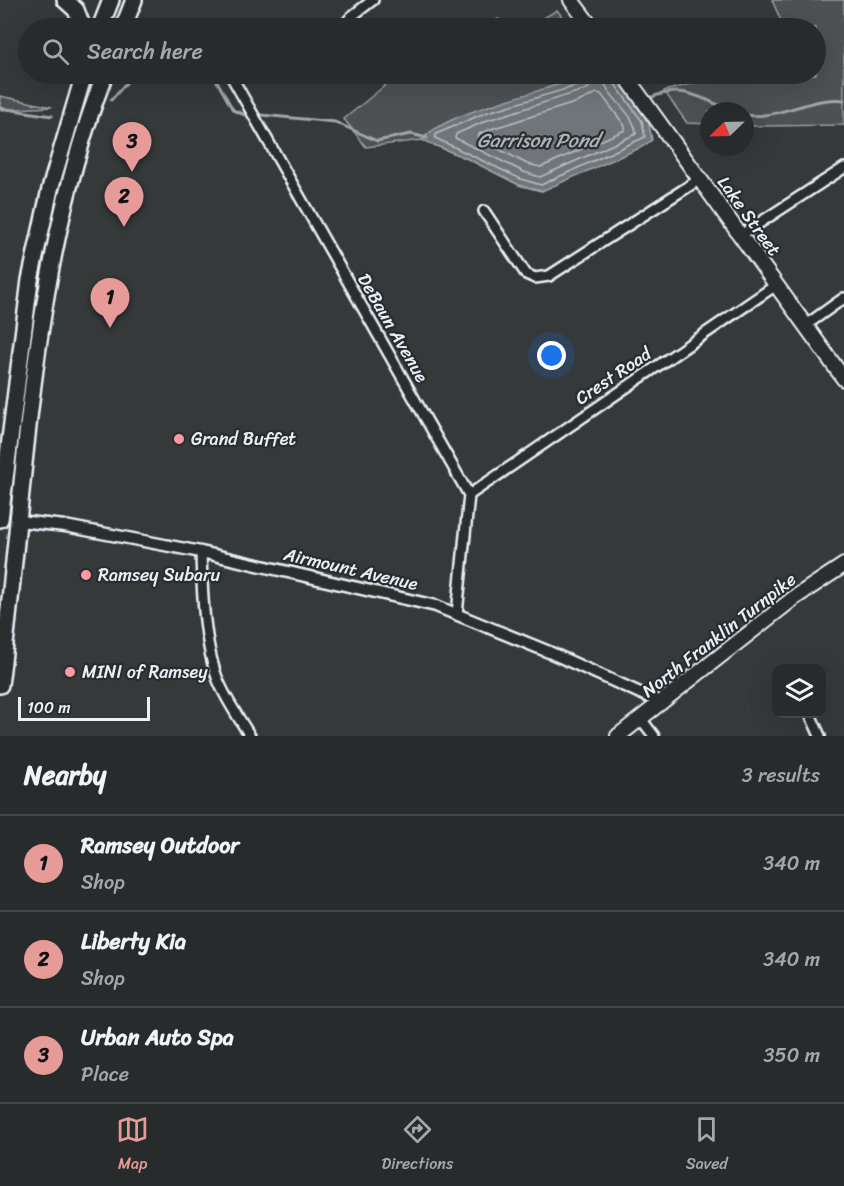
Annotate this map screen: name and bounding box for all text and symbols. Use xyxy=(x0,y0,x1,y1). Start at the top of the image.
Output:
search box xyxy=(18,18,826,84)
text: Search here xyxy=(87,32,203,71)
icon: search xyxy=(39,35,72,68)
north arrow xyxy=(700,102,754,156)
pin: 3 xyxy=(112,122,152,172)
water label: Garrison Pond xyxy=(477,123,605,158)
street label: Lake Street xyxy=(709,169,789,263)
pin: 2 xyxy=(104,178,144,227)
street label: DeBaun Avenue xyxy=(349,267,438,389)
pin: 1 xyxy=(90,278,130,328)
street label: Crest Road xyxy=(568,338,659,413)
your location xyxy=(537,341,566,370)
place label: Grand Buffet xyxy=(191,423,296,455)
marker: Grand Buffet xyxy=(172,432,186,446)
street label: Airmount Avenue xyxy=(280,538,421,600)
place label: Ramsey Subaru xyxy=(98,559,220,591)
street label: North Franklin Turnpike xyxy=(635,564,803,706)
marker: Ramsey Subaru xyxy=(79,568,93,582)
place label: MINI of Ramsey xyxy=(82,656,208,688)
map controls xyxy=(772,664,826,718)
button: layers xyxy=(772,664,826,718)
marker: MINI of Ramsey xyxy=(63,665,77,679)
text: 100 m xyxy=(27,693,71,722)
scale bar xyxy=(18,694,150,722)
text: Nearby xyxy=(24,752,106,798)
text: 3 results xyxy=(742,758,820,793)
text: Ramsey Outdoor xyxy=(81,826,239,865)
text: 1 xyxy=(39,846,48,881)
text: 340 m xyxy=(763,846,820,881)
text: Shop xyxy=(81,865,125,900)
text: Liberty Kia xyxy=(81,922,186,961)
text: 2 xyxy=(38,942,49,977)
text: 340 m xyxy=(763,942,820,977)
text: Shop xyxy=(81,961,125,996)
text: Urban Auto Spa xyxy=(81,1018,234,1057)
text: 3 xyxy=(38,1038,49,1073)
text: 350 m xyxy=(764,1038,820,1073)
text: Place xyxy=(81,1057,129,1092)
tab: Map xyxy=(116,1113,149,1178)
tab: Directions xyxy=(382,1113,453,1178)
tab: Saved xyxy=(686,1113,728,1178)

